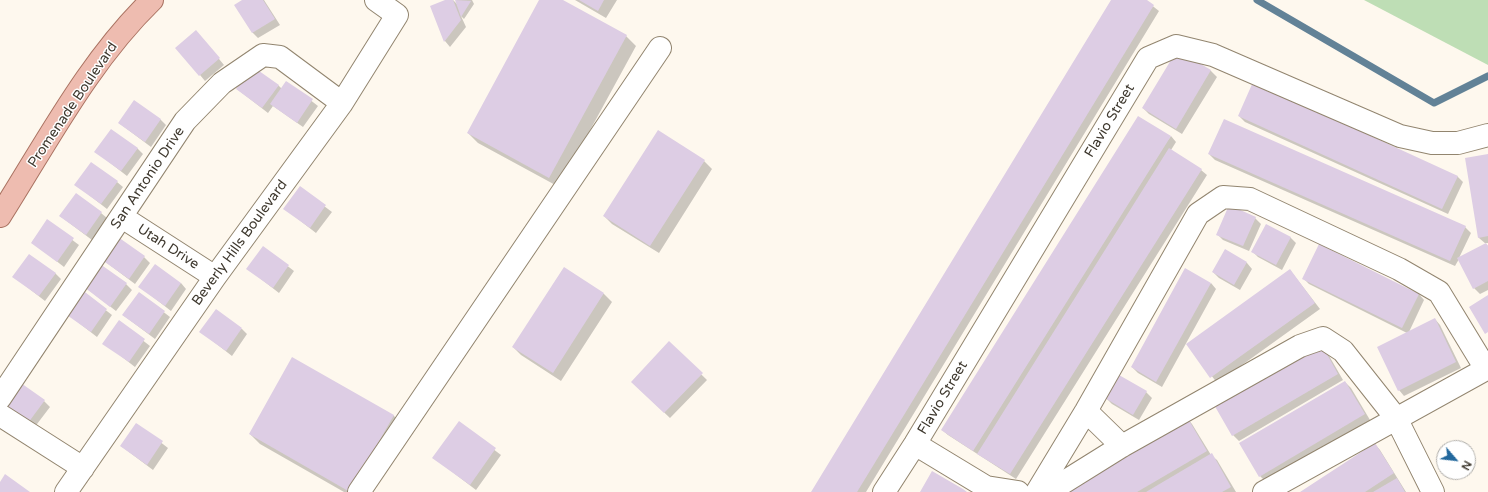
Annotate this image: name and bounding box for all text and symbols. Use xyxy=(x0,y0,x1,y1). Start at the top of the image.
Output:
street label: Promenade Boulevard xyxy=(25,39,121,171)
street label: Flavio Street xyxy=(1081,81,1139,161)
street label: San Antonio Drive xyxy=(108,124,188,232)
street label: Beverly Hills Boulevard xyxy=(189,177,291,309)
street label: Utah Drive xyxy=(134,221,202,273)
street label: Flavio Street xyxy=(914,358,972,438)
north arrow xyxy=(1436,440,1476,480)
text: N xyxy=(1458,458,1474,472)

